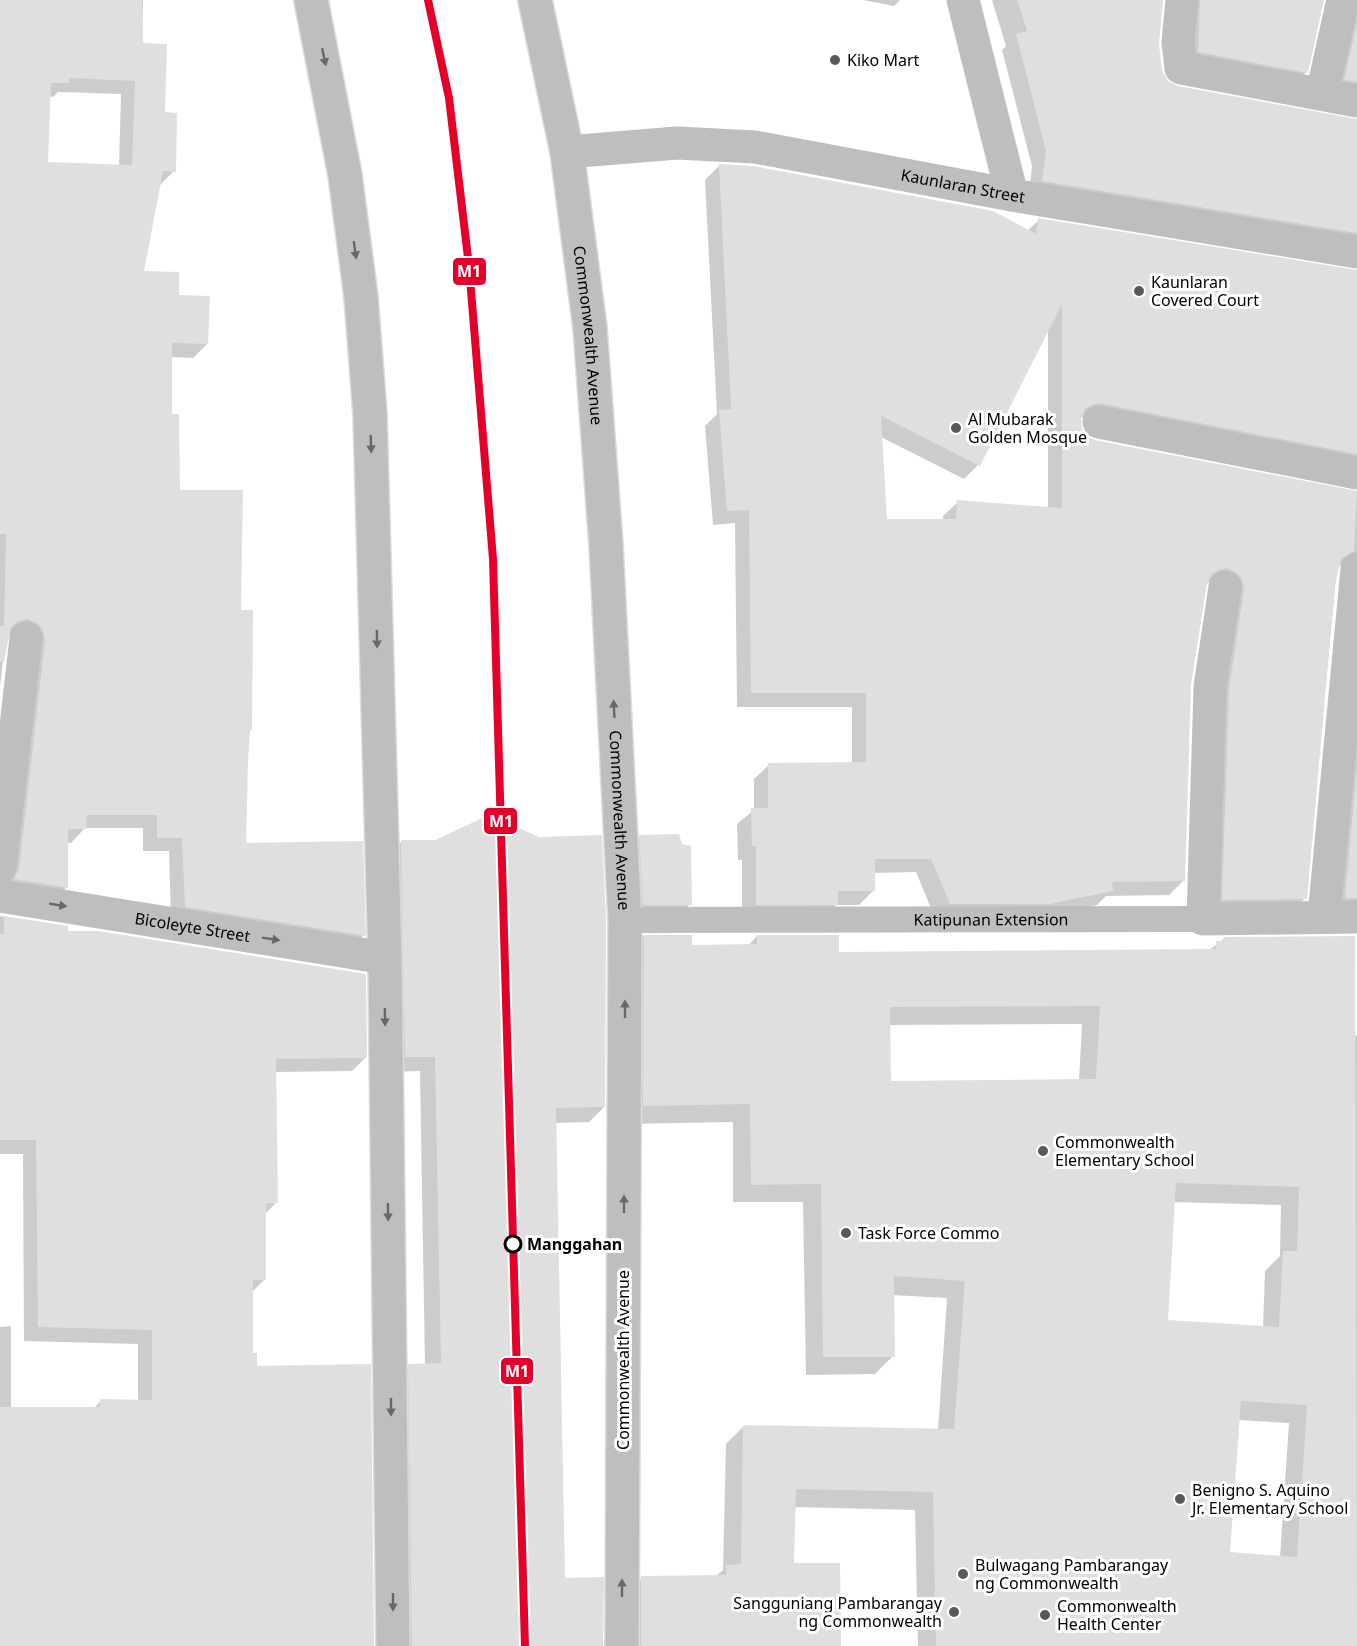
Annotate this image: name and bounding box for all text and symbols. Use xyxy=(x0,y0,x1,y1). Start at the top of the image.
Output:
one-way arrow xyxy=(320,48,329,67)
place label: Kiko Mart xyxy=(847,49,920,71)
marker: Kiko Mart xyxy=(828,53,842,67)
street label: Kaunlaran Street xyxy=(899,163,1027,208)
one-way arrow xyxy=(350,240,360,259)
street label: Commonwealth Avenue xyxy=(568,244,608,426)
line badge: M1 xyxy=(452,257,487,286)
text: M1 xyxy=(457,260,481,282)
place label: Kaunlaran Covered Court xyxy=(1151,271,1259,311)
marker: Kaunlaran Covered Court xyxy=(1132,284,1146,298)
place label: Al Mubarak Golden Mosque xyxy=(968,408,1087,448)
marker: Al Mubarak Golden Mosque xyxy=(949,421,963,435)
one-way arrow xyxy=(367,434,376,453)
one-way arrow xyxy=(373,629,382,648)
one-way arrow xyxy=(610,699,619,718)
street label: Commonwealth Avenue xyxy=(604,730,635,911)
line badge: M1 xyxy=(483,807,518,835)
text: M1 xyxy=(489,810,513,832)
one-way arrow xyxy=(48,901,67,910)
street label: Bicoleyte Street xyxy=(133,907,252,947)
street label: Katipunan Extension xyxy=(914,908,1068,931)
one-way arrow xyxy=(262,934,281,943)
one-way arrow xyxy=(620,999,629,1018)
one-way arrow xyxy=(381,1007,390,1026)
place label: Commonwealth Elementary School xyxy=(1055,1131,1194,1171)
marker: Commonwealth Elementary School xyxy=(1036,1144,1050,1158)
one-way arrow xyxy=(619,1194,629,1213)
one-way arrow xyxy=(384,1202,393,1221)
place label: Task Force Commo xyxy=(858,1222,1000,1244)
marker: Task Force Commo xyxy=(839,1226,853,1240)
place label: Manggahan xyxy=(527,1233,622,1255)
marker: Manggahan xyxy=(504,1235,522,1253)
street label: Commonwealth Avenue xyxy=(612,1270,634,1450)
line badge: M1 xyxy=(500,1357,534,1385)
text: M1 xyxy=(505,1360,529,1382)
one-way arrow xyxy=(386,1397,396,1416)
place label: Benigno S. Aquino Jr. Elementary School xyxy=(1190,1479,1348,1519)
marker: Benigno S. Aquino Jr. Elementary School xyxy=(1173,1492,1187,1506)
place label: Bulwagang Pambarangay ng Commonwealth xyxy=(975,1554,1169,1594)
marker: Bulwagang Pambarangay ng Commonwealth xyxy=(956,1567,970,1581)
one-way arrow xyxy=(617,1578,627,1597)
one-way arrow xyxy=(388,1592,398,1611)
place label: Sangguniang Pambarangay ng Commonwealth xyxy=(733,1592,943,1632)
place label: Commonwealth Health Center xyxy=(1057,1595,1177,1635)
marker: Sangguniang Pambarangay ng Commonwealth xyxy=(947,1605,961,1619)
marker: Commonwealth Health Center xyxy=(1038,1608,1052,1622)

